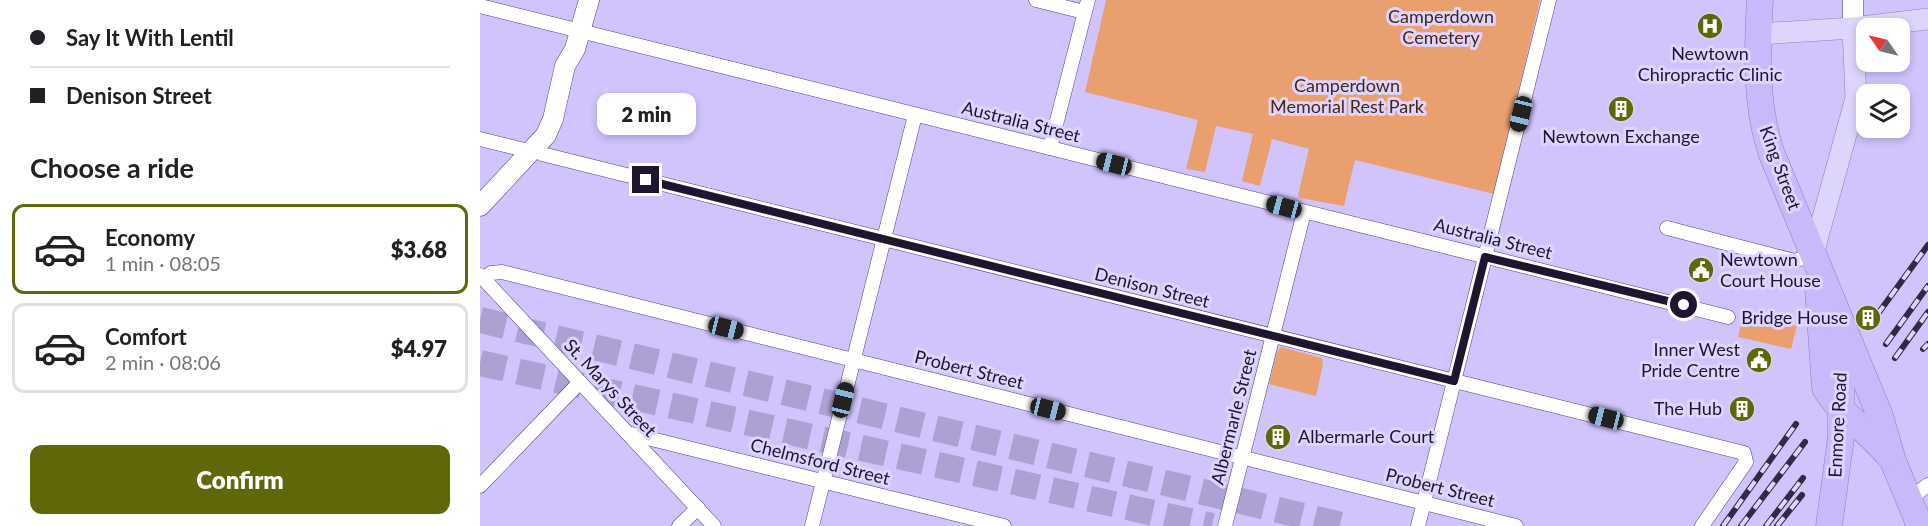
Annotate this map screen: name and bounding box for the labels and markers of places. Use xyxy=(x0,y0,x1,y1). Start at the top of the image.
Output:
hospital icon: Newtown Chiropractic Clinic xyxy=(1695,11,1725,41)
place label: Newtown Chiropractic Clinic xyxy=(1638,42,1783,85)
building icon: Newtown Exchange xyxy=(1606,94,1636,124)
place label: Newtown Exchange xyxy=(1542,125,1700,147)
place label: Newtown Court House xyxy=(1720,248,1821,291)
public building icon: Newtown Court House xyxy=(1686,255,1716,285)
building icon: Bridge House xyxy=(1853,303,1883,333)
place label: Bridge House xyxy=(1741,306,1848,328)
place label: Inner West Pride Centre xyxy=(1641,338,1741,381)
public building icon: Inner West Pride Centre xyxy=(1744,345,1774,375)
building icon: The Hub xyxy=(1727,394,1757,424)
place label: The Hub xyxy=(1654,397,1722,419)
building icon: Albermarle Court xyxy=(1263,422,1293,452)
place label: Albermarle Court xyxy=(1298,425,1435,447)

